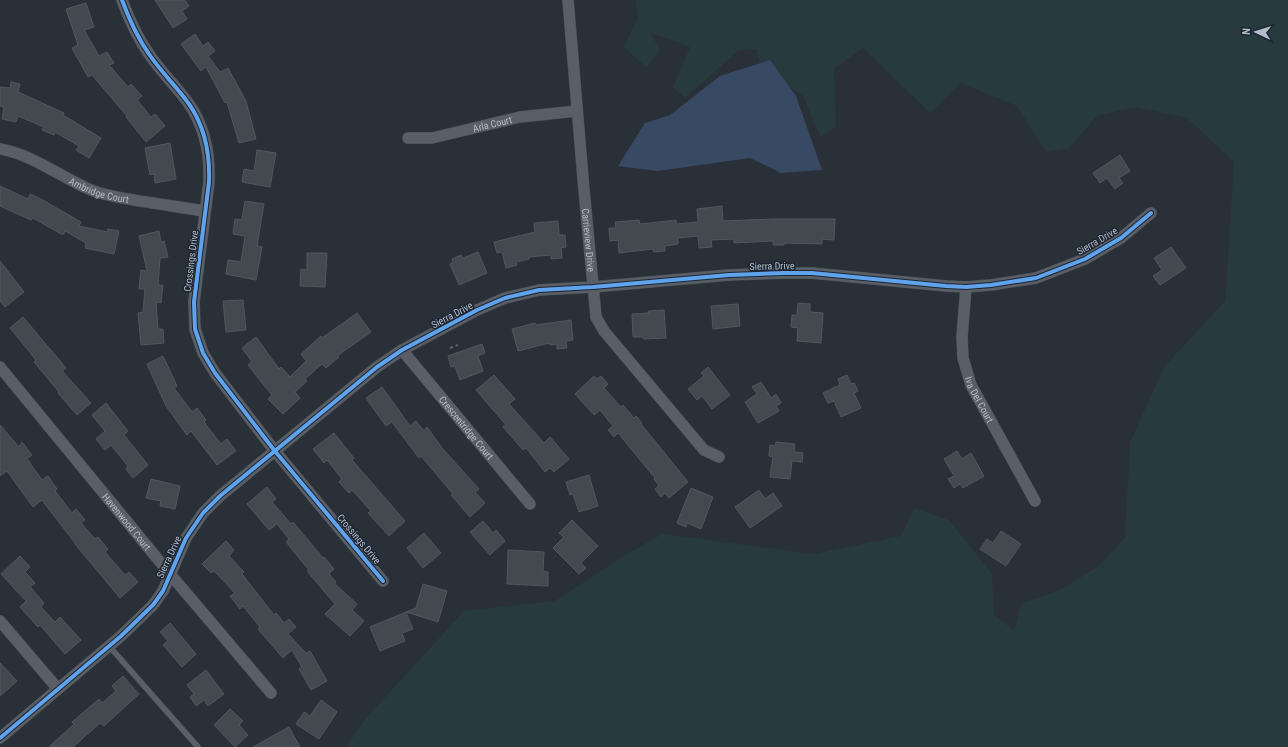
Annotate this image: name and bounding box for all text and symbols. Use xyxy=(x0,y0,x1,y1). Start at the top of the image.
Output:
north arrow xyxy=(1236,12,1276,52)
text: N xyxy=(1240,27,1253,35)
street label: Arla Court xyxy=(472,114,513,134)
street label: Ambridge Court xyxy=(67,175,130,205)
street label: Carrieview Drive xyxy=(580,208,597,273)
street label: Sierra Drive xyxy=(1075,225,1120,257)
street label: Crossings Drive xyxy=(182,229,200,292)
street label: Sierra Drive xyxy=(749,260,795,272)
street label: Sierra Drive xyxy=(430,299,475,330)
street label: Iva Del Court xyxy=(963,375,996,424)
street label: Crescentridge Court xyxy=(437,394,496,462)
street label: Havenwood Court xyxy=(100,491,154,552)
street label: Crossings Drive xyxy=(335,512,383,566)
street label: Sierra Drive xyxy=(154,534,184,580)

